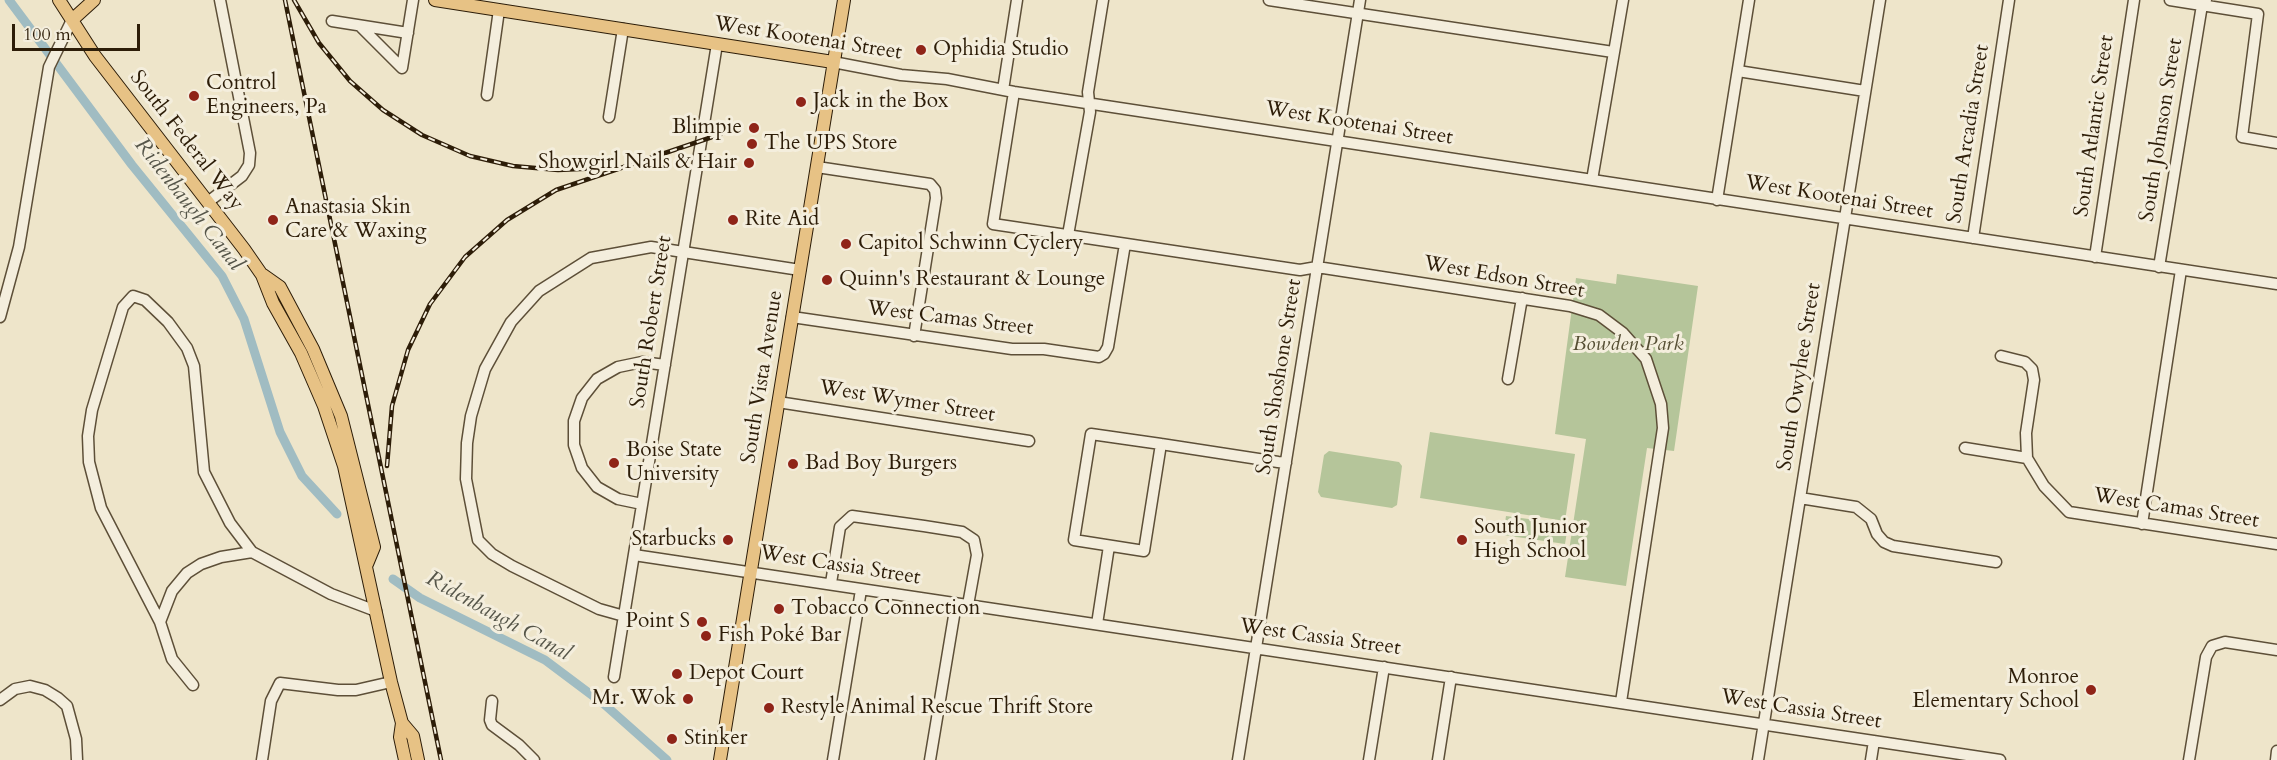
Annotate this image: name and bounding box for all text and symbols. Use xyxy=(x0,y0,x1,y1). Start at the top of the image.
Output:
scale bar xyxy=(15,12,142,50)
street label: West Kootenai Street xyxy=(712,12,904,66)
text: 100 m xyxy=(23,22,71,47)
street label: South Atlantic Street xyxy=(2070,33,2120,219)
street label: South Johnson Street xyxy=(2135,36,2189,224)
place label: Ophidia Studio xyxy=(933,37,1069,63)
marker: Ophidia Studio xyxy=(914,43,928,57)
street label: South Arcadia Street xyxy=(1942,43,1996,225)
street label: South Federal Way xyxy=(124,66,248,216)
place label: Control Engineers, Pa xyxy=(206,71,327,121)
marker: Control Engineers, Pa xyxy=(187,89,201,103)
place label: Jack in the Box xyxy=(813,89,949,115)
marker: Jack in the Box xyxy=(794,95,808,109)
street label: West Kootenai Street xyxy=(1263,97,1455,151)
place label: Blimpie xyxy=(672,115,742,141)
marker: Blimpie xyxy=(747,121,761,135)
place label: The UPS Store xyxy=(764,131,898,157)
water label: Ridenbaugh Canal xyxy=(128,133,248,277)
marker: The UPS Store xyxy=(745,137,759,151)
place label: Showgirl Nails & Hair xyxy=(538,150,737,176)
marker: Showgirl Nails & Hair xyxy=(742,156,756,170)
street label: West Kootenai Street xyxy=(1743,171,1935,225)
place label: Anastasia Skin Care & Waxing xyxy=(285,195,427,245)
place label: Rite Aid xyxy=(745,207,819,233)
marker: Anastasia Skin Care & Waxing xyxy=(266,213,280,227)
marker: Rite Aid xyxy=(726,213,740,227)
place label: Capitol Schwinn Cyclery xyxy=(858,231,1083,257)
street label: South Robert Street xyxy=(626,234,678,410)
marker: Capitol Schwinn Cyclery xyxy=(839,237,853,251)
street label: West Edson Street xyxy=(1422,251,1586,305)
place label: Quinn's Restaurant & Lounge xyxy=(839,267,1105,293)
marker: Quinn's Restaurant & Lounge xyxy=(820,273,834,287)
street label: South Shoshone Street xyxy=(1252,277,1308,477)
street label: South Owyhee Street xyxy=(1773,281,1827,473)
street label: South Vista Avenue xyxy=(737,289,789,465)
street label: West Camas Street xyxy=(865,296,1035,342)
park label: Bowden Park xyxy=(1572,332,1684,358)
street label: West Wymer Street xyxy=(817,376,997,428)
place label: Boise State University xyxy=(626,438,722,488)
place label: Bad Boy Burgers xyxy=(805,451,957,477)
marker: Boise State University xyxy=(607,456,621,470)
marker: Bad Boy Burgers xyxy=(786,457,800,471)
street label: West Camas Street xyxy=(2091,483,2261,535)
place label: South Junior High School xyxy=(1474,515,1587,565)
place label: Starbucks xyxy=(631,527,716,553)
marker: Starbucks xyxy=(721,533,735,547)
marker: South Junior High School xyxy=(1455,533,1469,547)
street label: West Cassia Street xyxy=(758,541,922,591)
water label: Ridenbaugh Canal xyxy=(421,566,575,668)
place label: Tobacco Connection xyxy=(791,596,980,622)
marker: Tobacco Connection xyxy=(772,602,786,616)
place label: Point S xyxy=(626,609,690,635)
street label: West Cassia Street xyxy=(1238,614,1402,662)
marker: Point S xyxy=(695,615,709,629)
place label: Fish Poké Bar xyxy=(718,623,841,649)
marker: Fish Poké Bar xyxy=(699,629,713,643)
place label: Depot Court xyxy=(689,661,804,687)
place label: Monroe Elementary School xyxy=(1912,665,2079,715)
marker: Depot Court xyxy=(670,667,684,681)
marker: Monroe Elementary School xyxy=(2084,683,2098,697)
street label: West Cassia Street xyxy=(1719,685,1883,735)
place label: Mr. Wok xyxy=(592,686,676,712)
marker: Mr. Wok xyxy=(681,692,695,706)
place label: Restyle Animal Rescue Thrift Store xyxy=(781,695,1093,721)
marker: Restyle Animal Rescue Thrift Store xyxy=(762,701,776,715)
place label: Stinker xyxy=(684,726,747,752)
marker: Stinker xyxy=(665,732,679,746)

